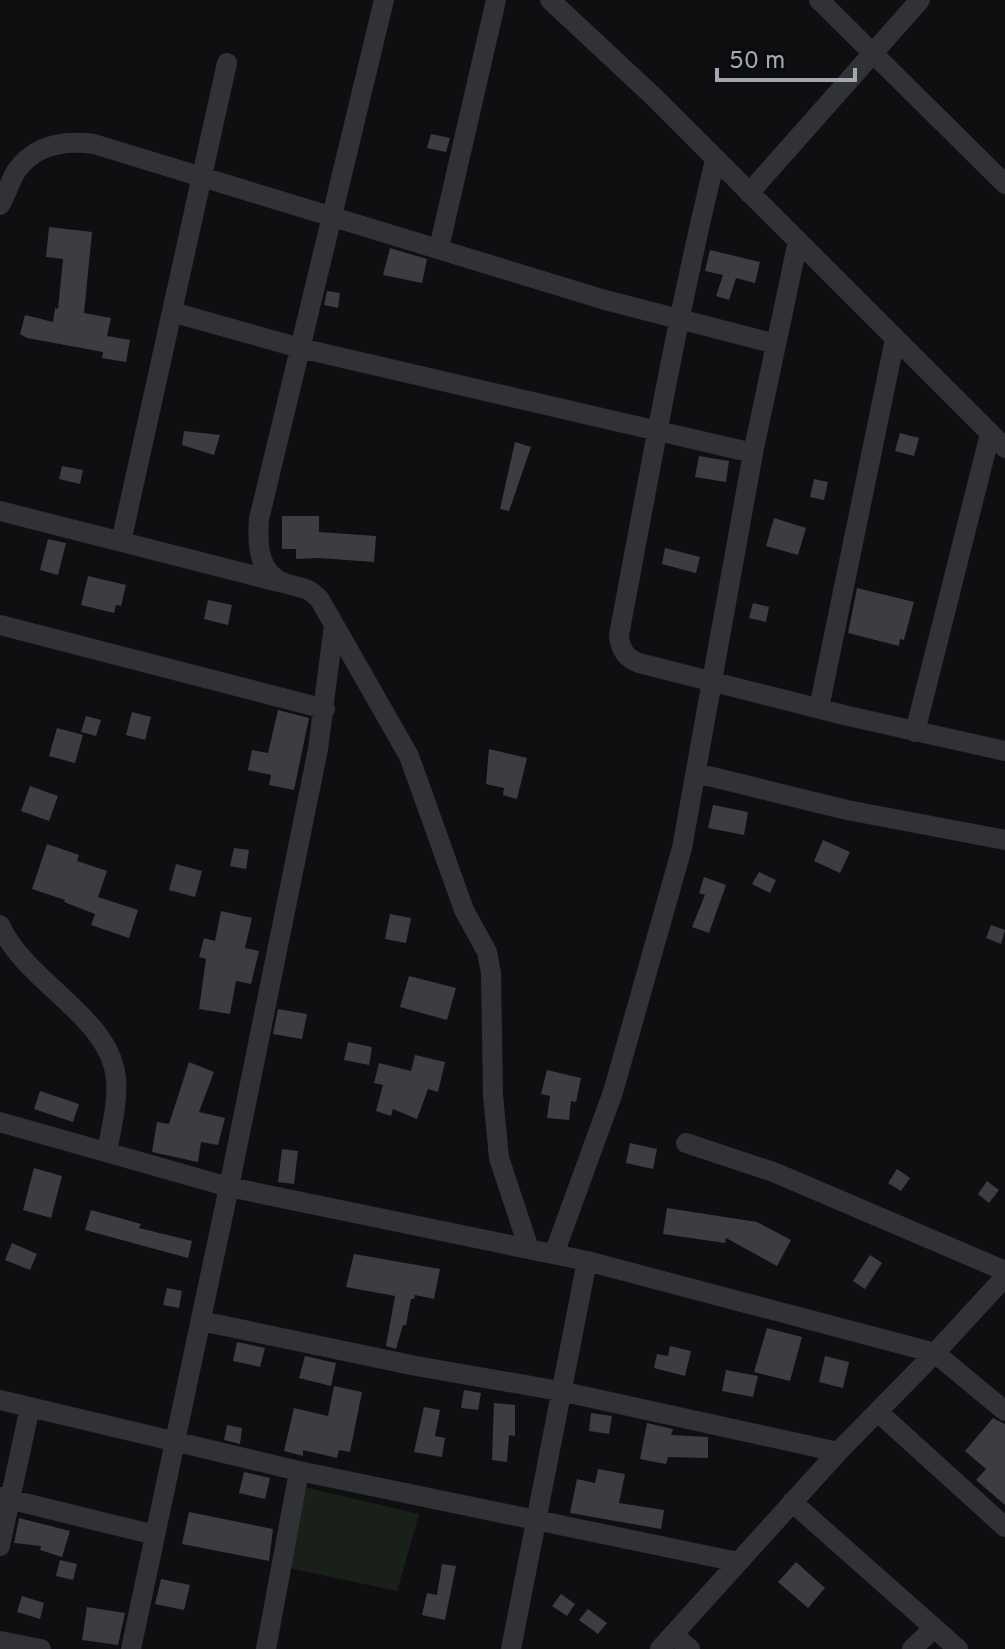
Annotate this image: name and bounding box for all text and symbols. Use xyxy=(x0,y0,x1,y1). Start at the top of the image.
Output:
scale bar xyxy=(717,32,855,82)
text: 50 m xyxy=(729,47,785,77)

